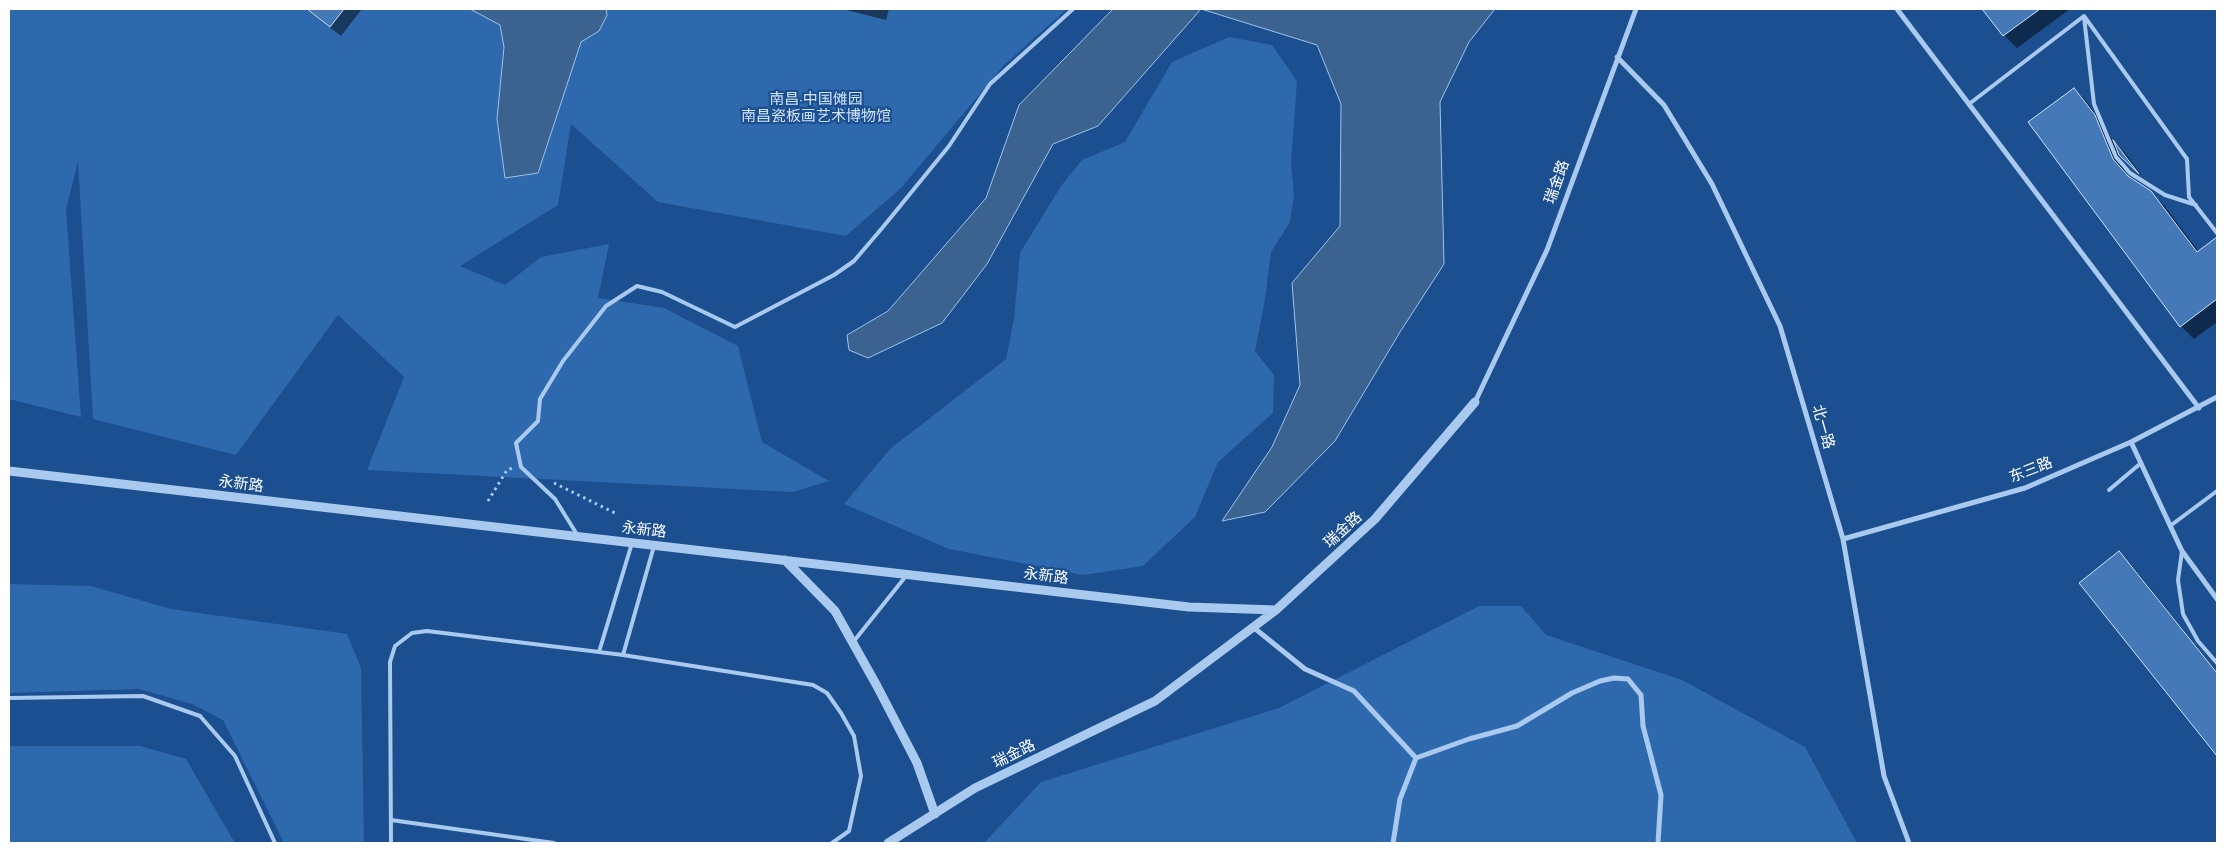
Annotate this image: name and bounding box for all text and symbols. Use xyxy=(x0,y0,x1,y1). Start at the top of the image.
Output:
park label: 南昌·中国傩园 南昌瓷板画艺术博物馆 xyxy=(741,90,891,125)
street label: 瑞金路 xyxy=(1541,158,1573,206)
street label: 北一路 xyxy=(1808,403,1838,451)
street label: 东三路 xyxy=(2007,454,2055,486)
street label: 永新路 xyxy=(218,472,264,496)
street label: 瑞金路 xyxy=(1320,508,1366,552)
street label: 永新路 xyxy=(621,519,667,541)
street label: 永新路 xyxy=(1023,564,1069,588)
street label: 瑞金路 xyxy=(990,736,1038,772)

